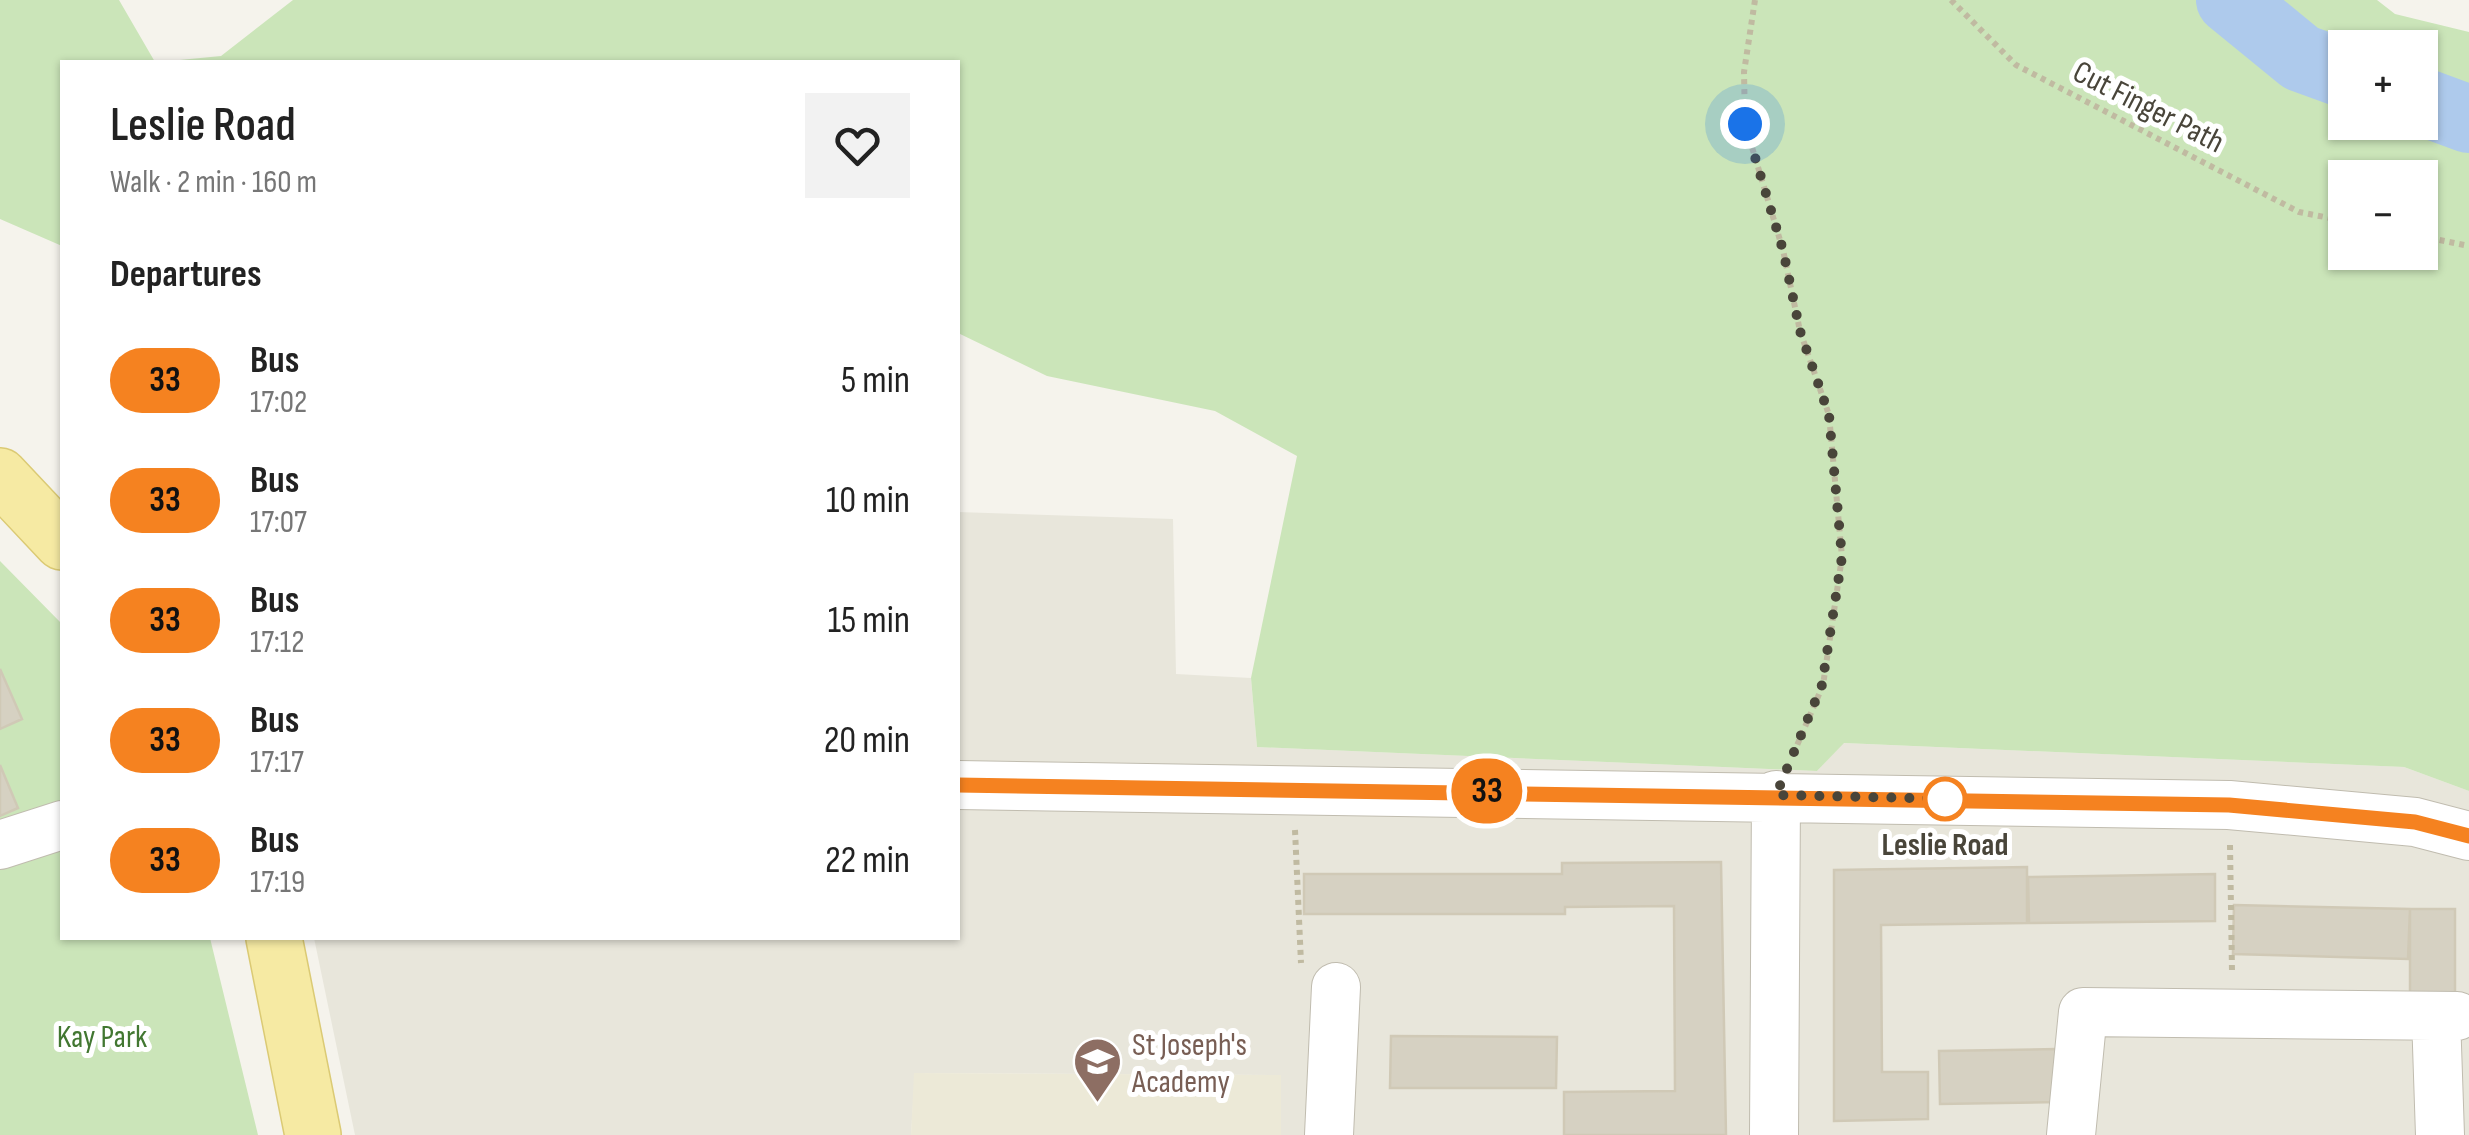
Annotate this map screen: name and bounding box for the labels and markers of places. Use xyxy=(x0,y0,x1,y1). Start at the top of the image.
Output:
marker: Leslie Road xyxy=(1924,778,1966,820)
place label: Leslie Road xyxy=(1882,826,2008,865)
place label: St Joseph's Academy xyxy=(1131,1026,1247,1102)
school or university icon: St Joseph's Academy xyxy=(1071,1036,1123,1104)

